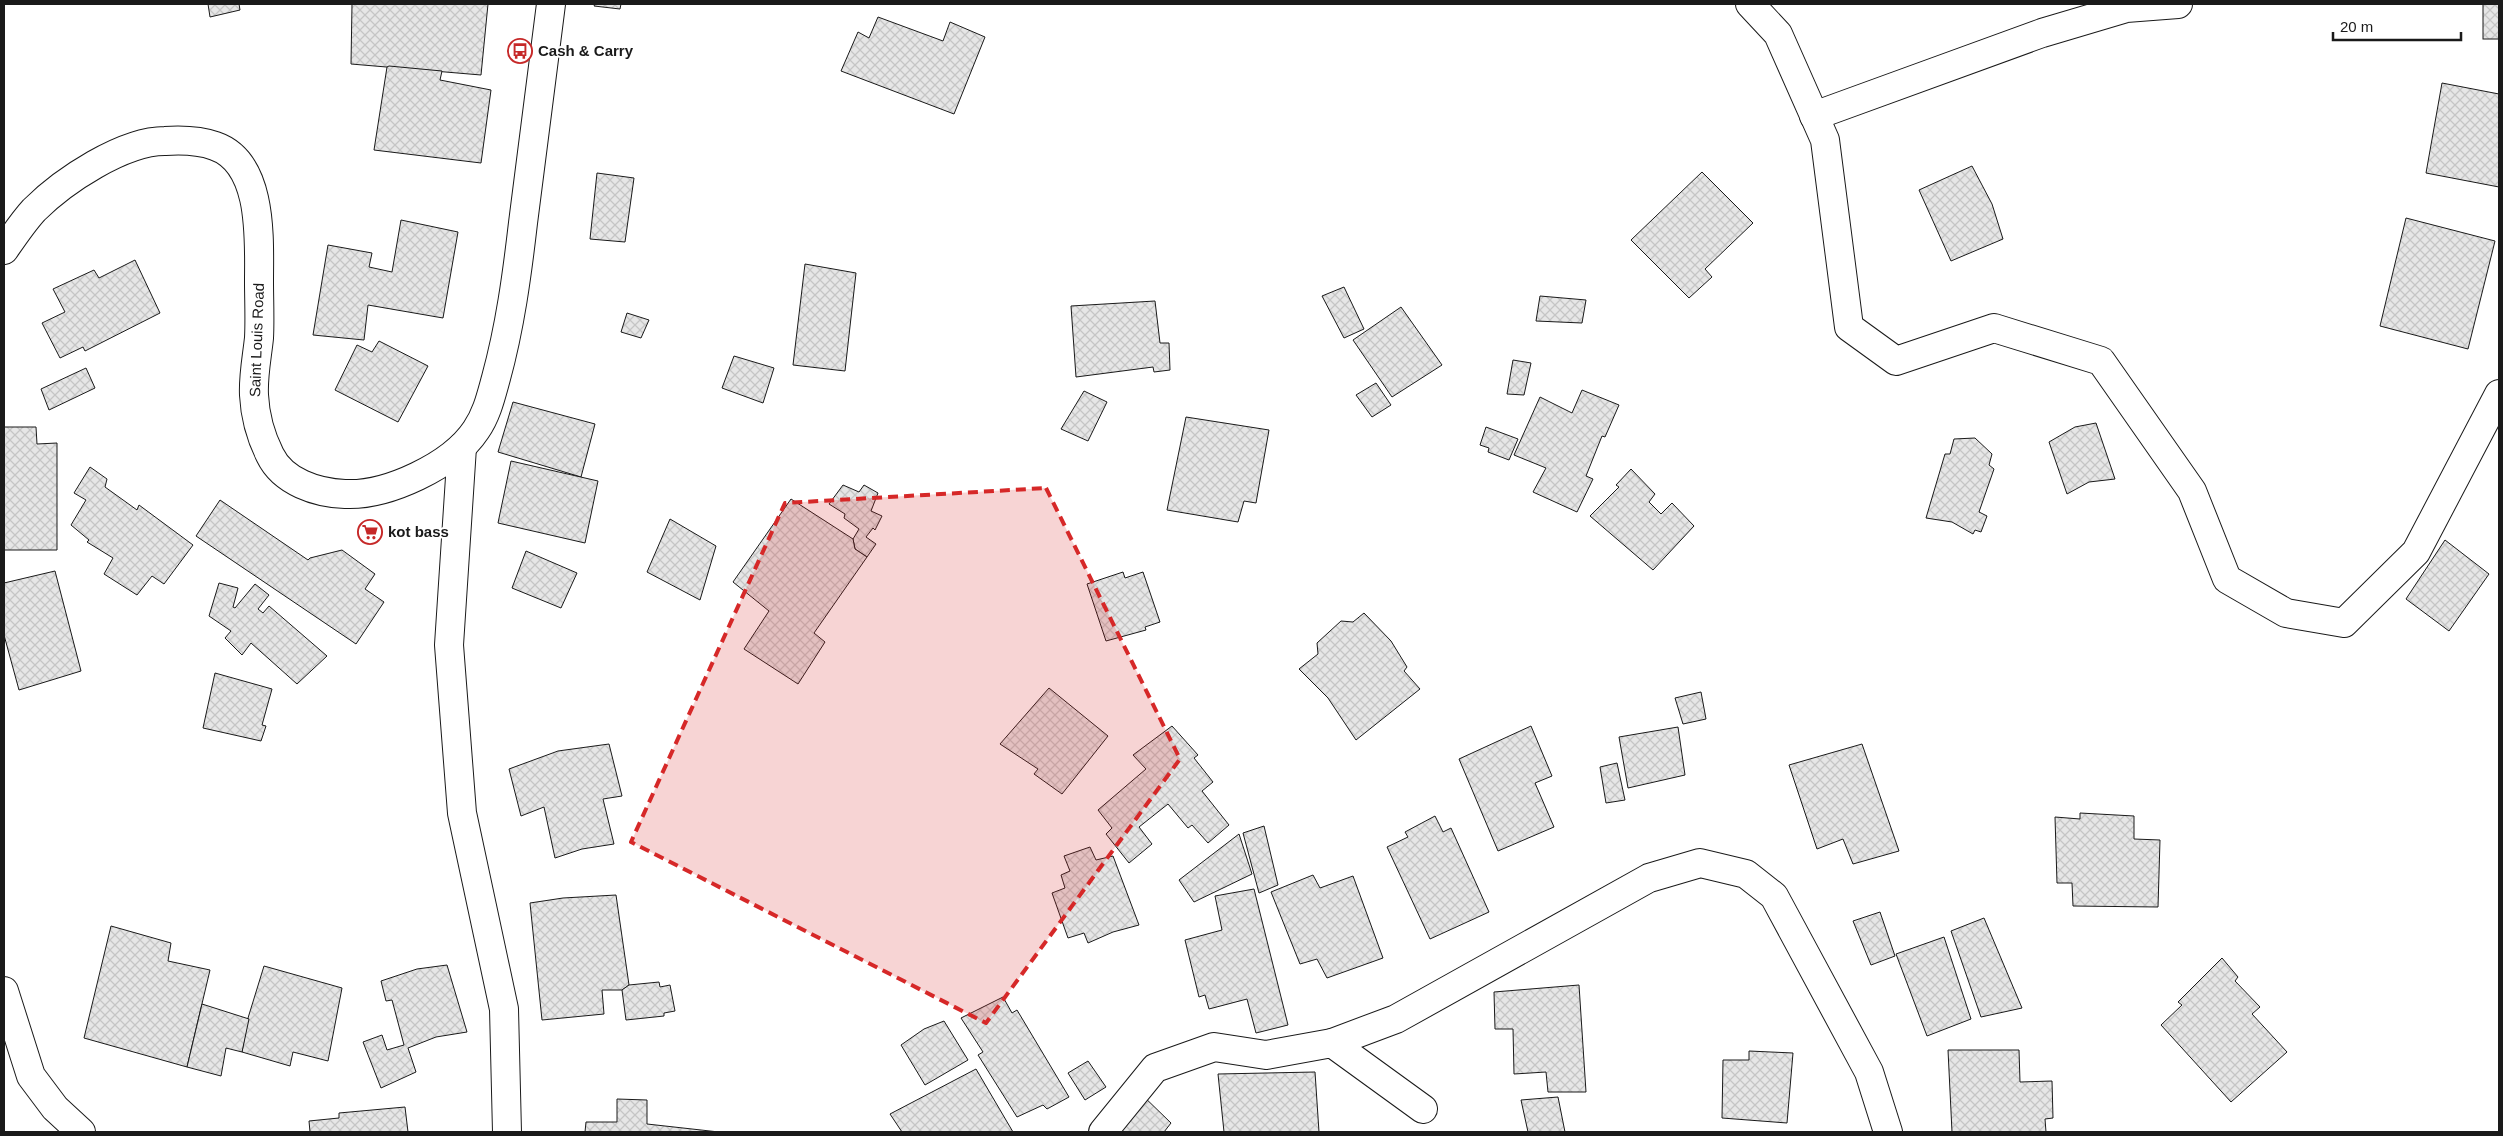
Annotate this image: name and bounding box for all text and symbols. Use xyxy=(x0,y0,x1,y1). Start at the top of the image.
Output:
scale bar xyxy=(2333,10,2460,42)
text: 20 m xyxy=(2340,18,2373,35)
bus stop icon: Cash & Carry xyxy=(507,38,533,64)
place label: Cash & Carry xyxy=(538,42,634,59)
street label: Saint Louis Road xyxy=(246,283,267,397)
supermarket icon: kot bass xyxy=(357,519,383,545)
place label: kot bass xyxy=(388,523,449,540)

